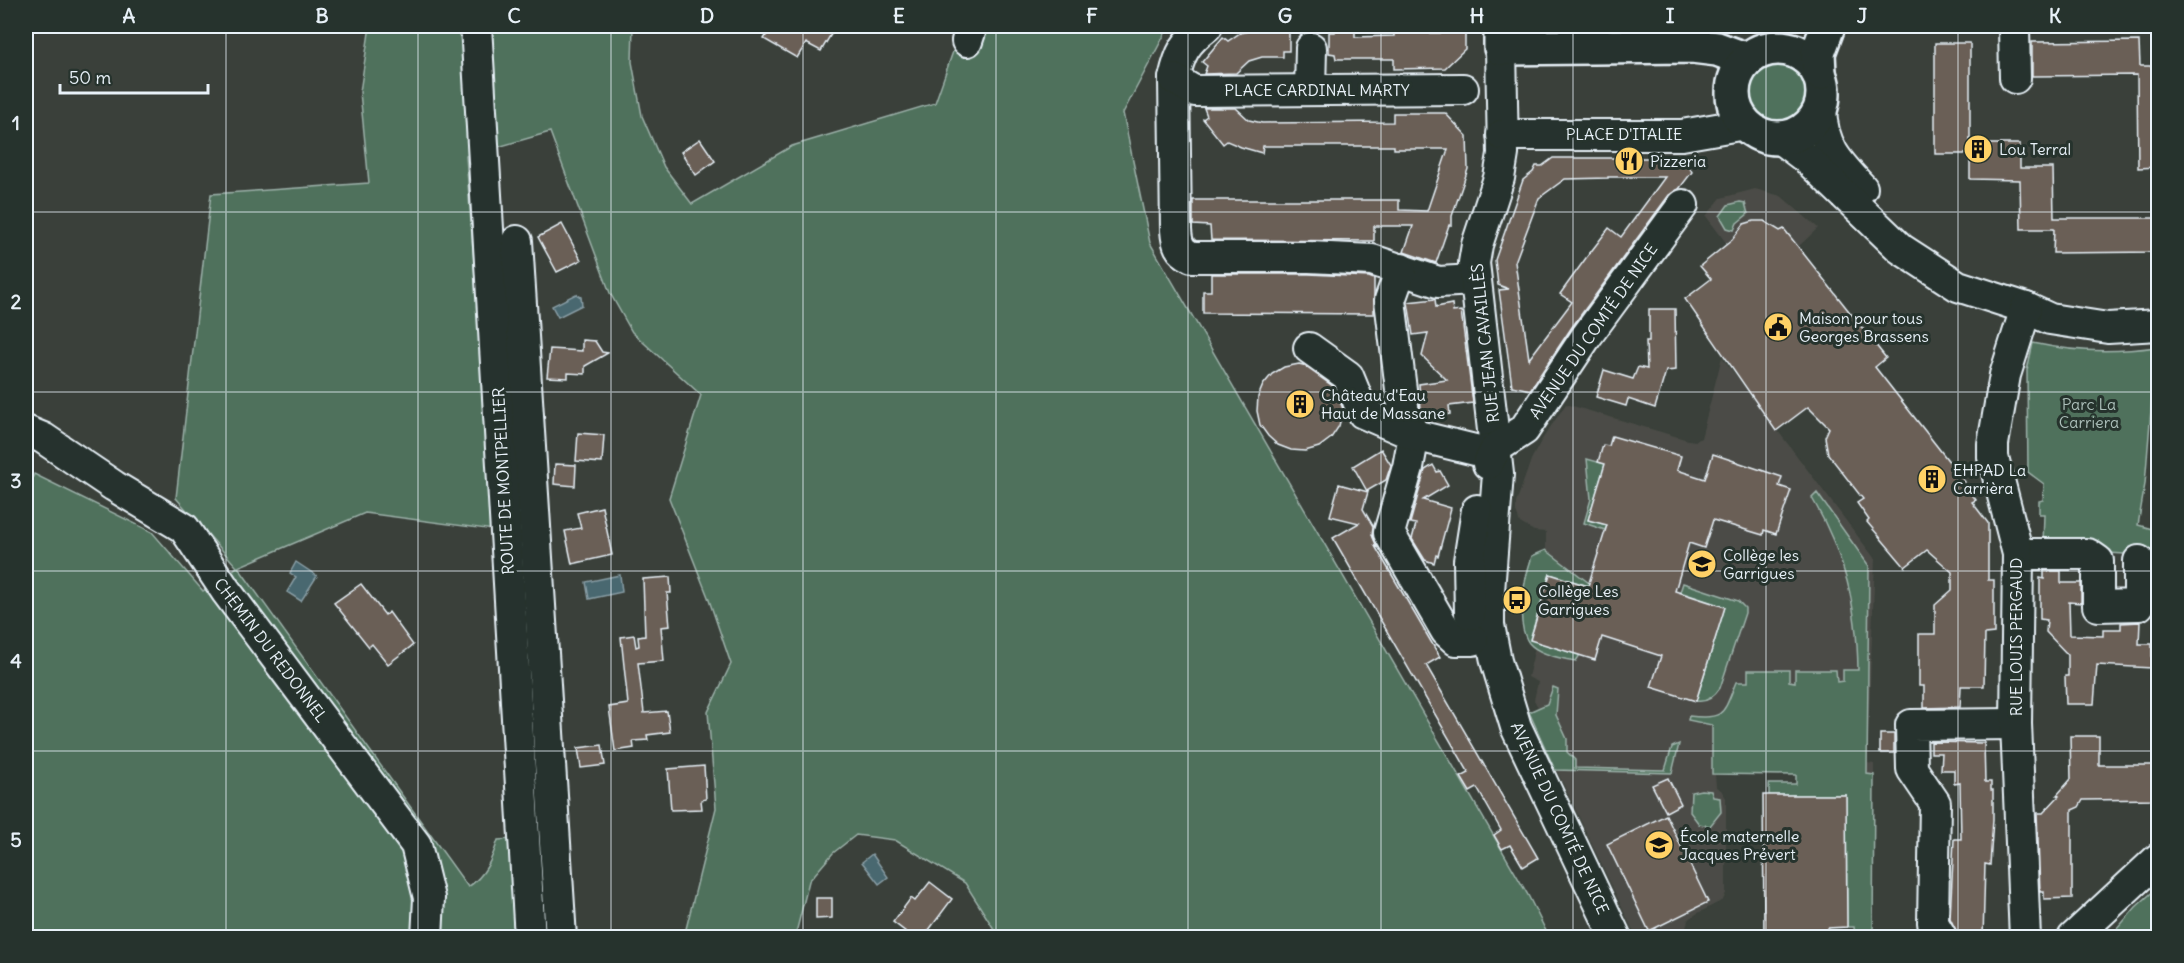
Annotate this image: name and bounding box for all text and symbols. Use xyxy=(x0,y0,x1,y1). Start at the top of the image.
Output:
text: A xyxy=(123,3,136,28)
text: B xyxy=(315,3,329,28)
text: C xyxy=(507,3,521,28)
text: D xyxy=(700,3,714,28)
text: E xyxy=(893,3,905,28)
text: F xyxy=(1086,3,1098,28)
text: G xyxy=(1278,3,1292,28)
text: H xyxy=(1470,3,1484,28)
text: I xyxy=(1666,3,1675,28)
text: J xyxy=(1857,3,1868,28)
text: K xyxy=(2049,3,2062,28)
scale bar xyxy=(60,57,208,95)
text: 50 m xyxy=(69,66,111,89)
street label: PLACE CARDINAL MARTY xyxy=(1224,80,1410,100)
text: 1 xyxy=(12,110,20,135)
street label: PLACE D'ITALIE xyxy=(1566,124,1682,144)
building icon: Lou Terral xyxy=(1962,133,1994,165)
place label: Lou Terral xyxy=(1999,139,2071,159)
restaurant icon: Pizzeria xyxy=(1613,145,1645,177)
place label: Pizzeria xyxy=(1650,151,1706,171)
street label: AVENUE DU COMTÉ DE NICE xyxy=(1525,239,1661,423)
street label: RUE JEAN CAVAILLÈS xyxy=(1467,262,1503,424)
text: 2 xyxy=(11,289,22,314)
place label: Maison pour tous Georges Brassens xyxy=(1799,308,1929,346)
public building icon: Maison pour tous Georges Brassens xyxy=(1762,311,1794,343)
place label: Château d'Eau Haut de Massane xyxy=(1321,385,1445,423)
street label: ROUTE DE MONTPELLIER xyxy=(488,387,518,575)
building icon: Château d'Eau Haut de Massane xyxy=(1284,388,1316,420)
park label: Parc La Carriera xyxy=(2059,394,2119,432)
place label: EHPAD La Carrièra xyxy=(1953,460,2026,498)
building icon: EHPAD La Carrièra xyxy=(1916,463,1948,495)
text: 3 xyxy=(10,468,22,493)
place label: Collège les Garrigues xyxy=(1723,545,1799,583)
school or university icon: Collège les Garrigues xyxy=(1686,548,1718,580)
street label: RUE LOUIS PERGAUD xyxy=(2006,558,2026,716)
street label: CHEMIN DU REDONNEL xyxy=(210,574,332,726)
place label: Collège Les Garrigues xyxy=(1538,581,1619,619)
bus stop icon: Collège Les Garrigues xyxy=(1501,584,1533,616)
text: 4 xyxy=(10,648,22,673)
street label: AVENUE DU COMTÉ DE NICE xyxy=(1507,719,1613,917)
place label: École maternelle Jacques Prévert xyxy=(1680,826,1799,864)
text: 5 xyxy=(10,827,22,852)
school or university icon: École maternelle Jacques Prévert xyxy=(1643,829,1675,861)

